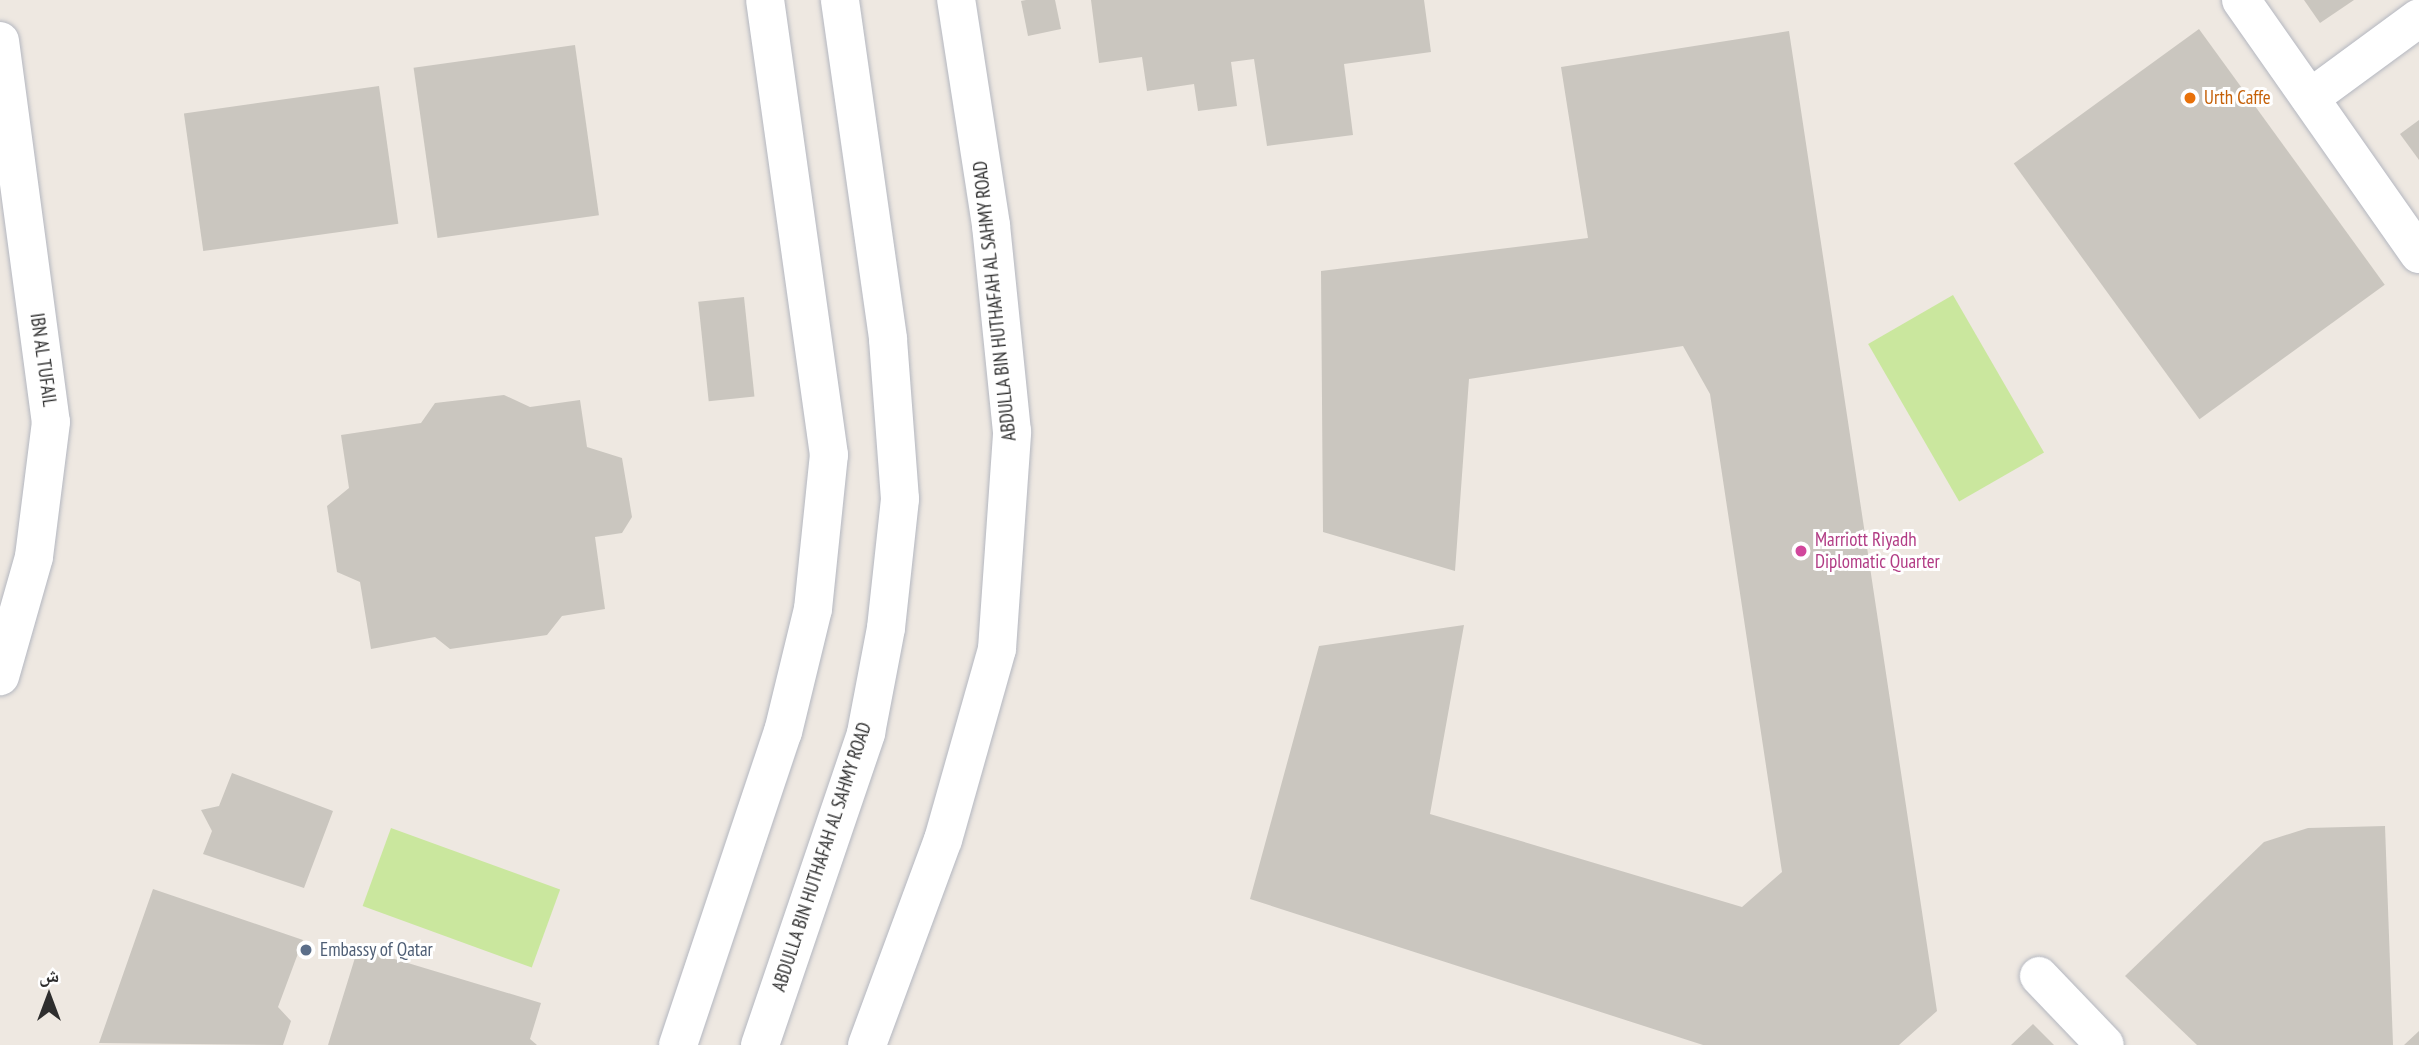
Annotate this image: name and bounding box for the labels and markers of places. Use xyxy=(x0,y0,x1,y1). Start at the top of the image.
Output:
place label: Urth Caffe xyxy=(2204,87,2271,109)
marker: Urth Caffe xyxy=(2182,90,2198,106)
place label: Marriott Riyadh Diplomatic Quarter xyxy=(1815,529,1940,573)
marker: Marriott Riyadh Diplomatic Quarter xyxy=(1793,543,1809,559)
place label: Embassy of Qatar xyxy=(320,939,433,961)
marker: Embassy of Qatar xyxy=(298,942,314,958)

